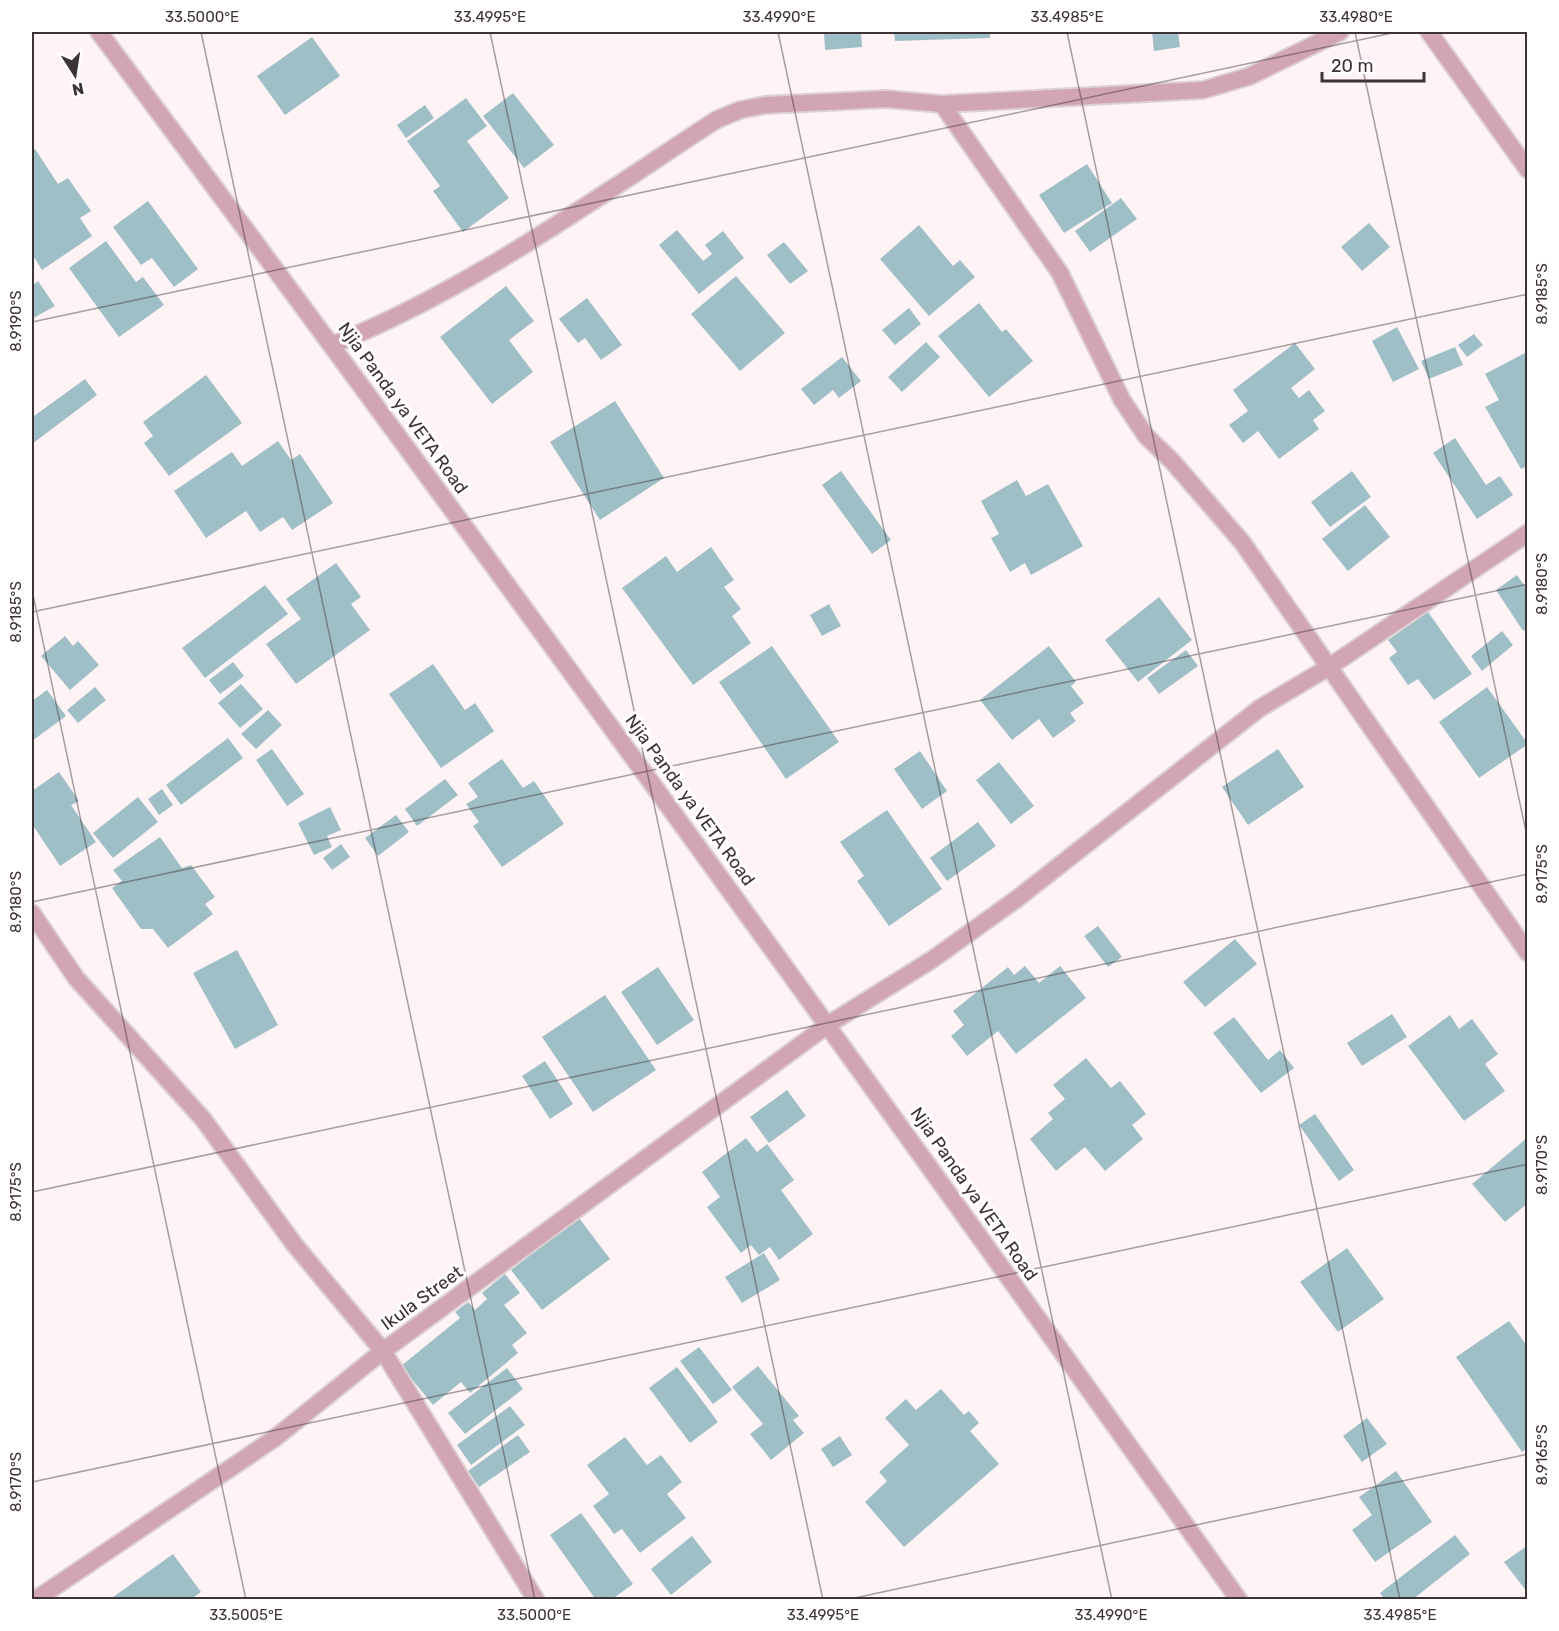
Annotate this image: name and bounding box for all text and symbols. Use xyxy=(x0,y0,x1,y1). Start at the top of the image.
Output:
text: 33.5000°E xyxy=(165,8,239,26)
text: 33.4995°E xyxy=(454,8,526,26)
text: 33.4990°E xyxy=(743,8,816,26)
text: 33.4985°E xyxy=(1030,8,1104,26)
text: 33.4980°E xyxy=(1319,8,1393,26)
north arrow xyxy=(45,45,105,105)
scale bar xyxy=(1322,45,1424,83)
text: 20 m xyxy=(1331,55,1373,77)
text: N xyxy=(70,79,86,100)
text: 8.9185°S xyxy=(1533,263,1551,325)
text: 8.9190°S xyxy=(7,290,25,352)
street label: Njia Panda ya VETA Road xyxy=(333,318,473,498)
text: 8.9180°S xyxy=(1533,553,1551,615)
text: 8.9185°S xyxy=(7,581,25,643)
street label: Njia Panda ya VETA Road xyxy=(620,710,760,890)
text: 8.9175°S xyxy=(1533,844,1551,904)
text: 8.9180°S xyxy=(7,871,25,933)
street label: Njia Panda ya VETA Road xyxy=(906,1103,1042,1285)
text: 8.9170°S xyxy=(1533,1135,1551,1195)
text: 8.9175°S xyxy=(7,1162,25,1222)
street label: Ikula Street xyxy=(377,1261,467,1335)
text: 8.9165°S xyxy=(1533,1425,1551,1485)
text: 8.9170°S xyxy=(7,1452,25,1512)
text: 33.5005°E xyxy=(209,1606,283,1624)
text: 33.5000°E xyxy=(497,1606,571,1624)
text: 33.4995°E xyxy=(787,1606,859,1624)
text: 33.4990°E xyxy=(1075,1606,1148,1624)
text: 33.4985°E xyxy=(1363,1606,1437,1624)

